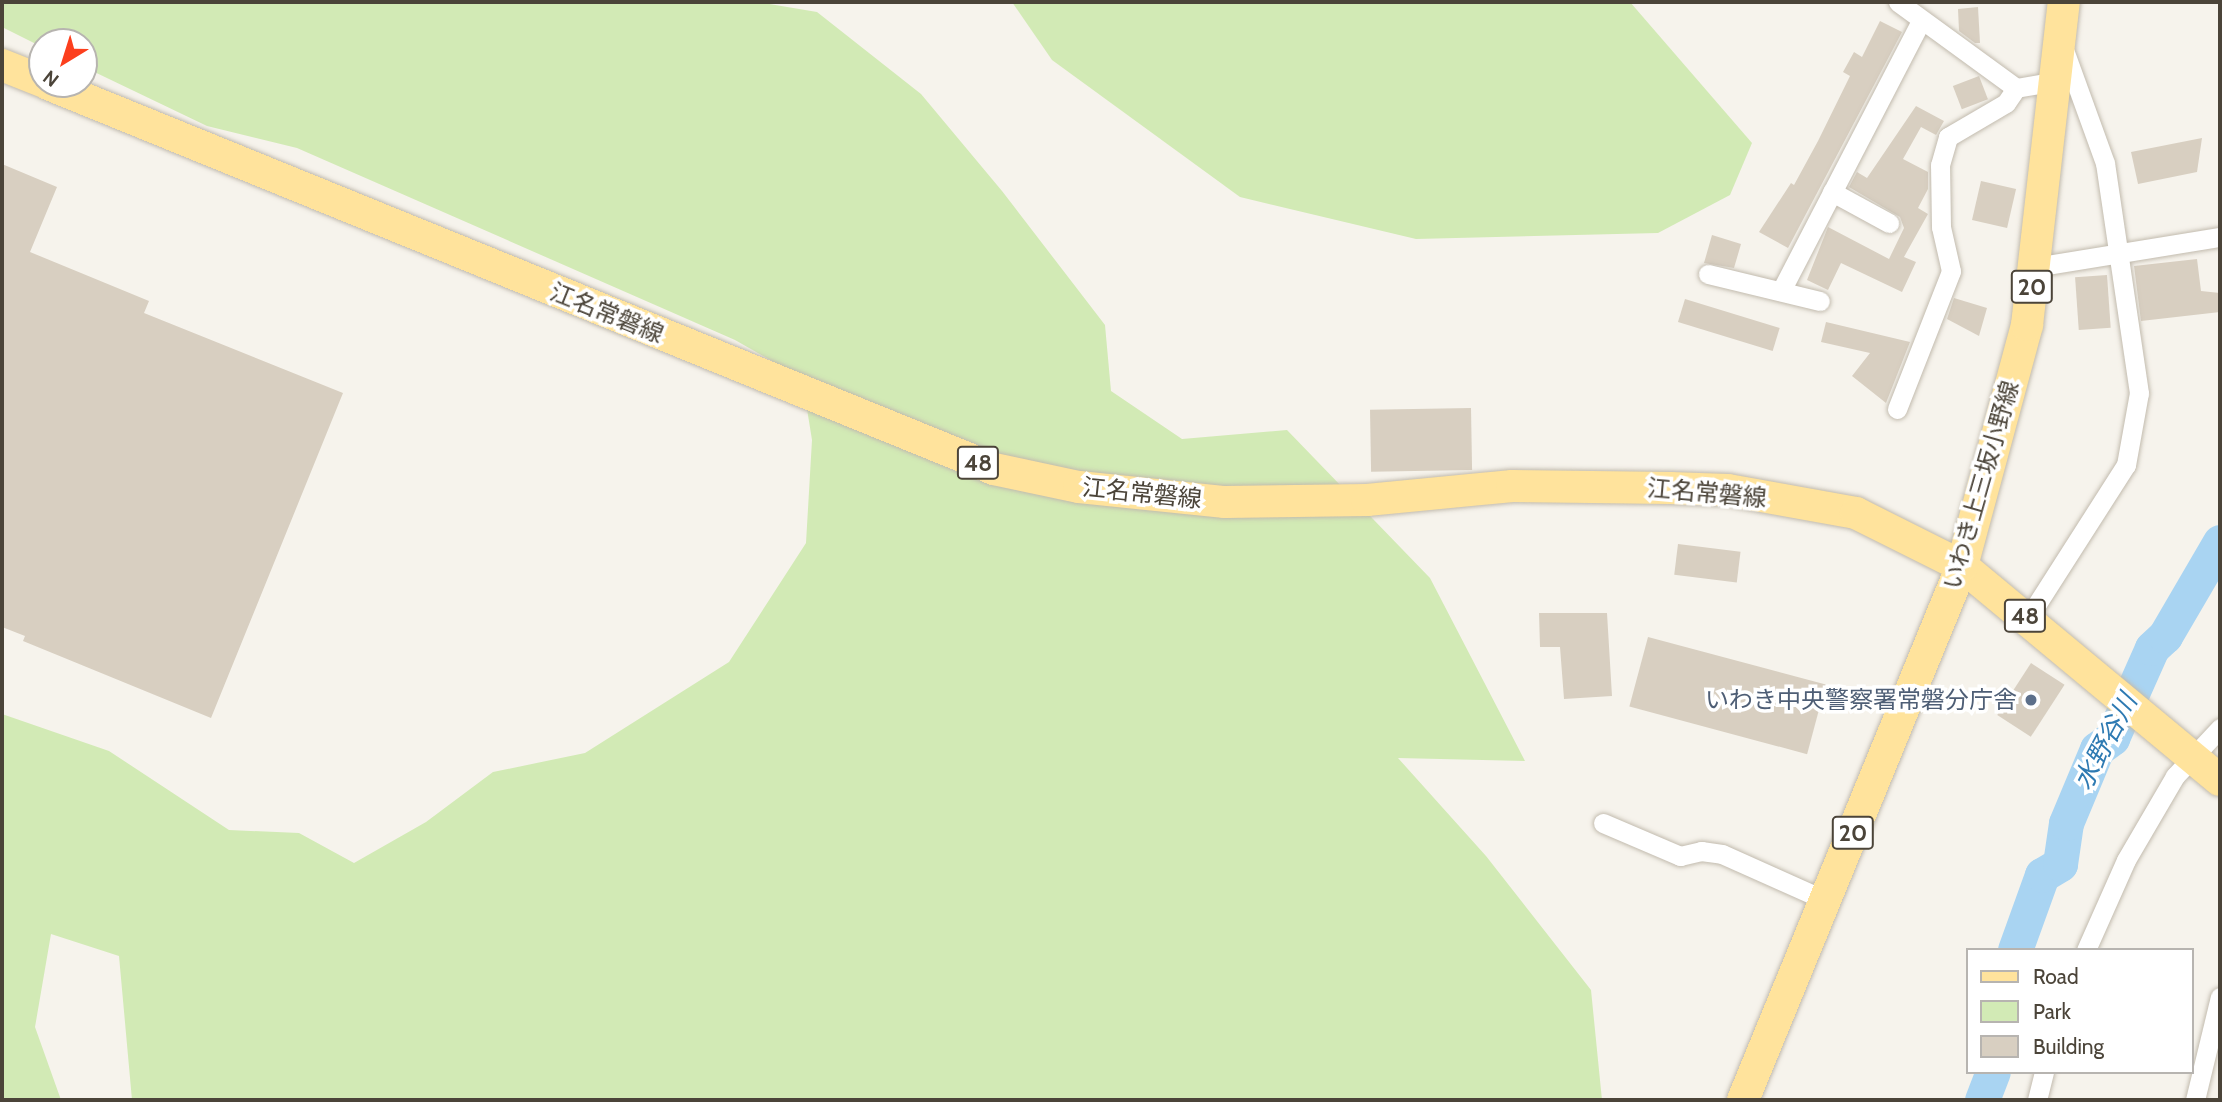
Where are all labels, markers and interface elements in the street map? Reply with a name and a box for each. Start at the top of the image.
north arrow [28,28,98,98]
text: N [39,65,63,92]
road number: 20 [2009,268,2055,306]
street label: 江名常磐線 [546,277,668,349]
street label: いわき上三坂小野線 [1937,377,2025,593]
road number: 48 [955,444,1001,482]
street label: 江名常磐線 [1081,472,1203,514]
street label: 江名常磐線 [1646,473,1768,513]
road number: 48 [2002,596,2048,636]
place label: いわき中央警察署常磐分庁舎 [1705,686,2017,714]
water label: 水野谷川 [2068,689,2144,795]
marker: いわき中央警察署常磐分庁舎 [2023,692,2039,708]
road number: 20 [1830,814,1876,852]
legend [1966,948,2194,1074]
text: Road [2033,964,2079,989]
text: Park [2033,999,2071,1024]
text: Building [2033,1034,2104,1059]

